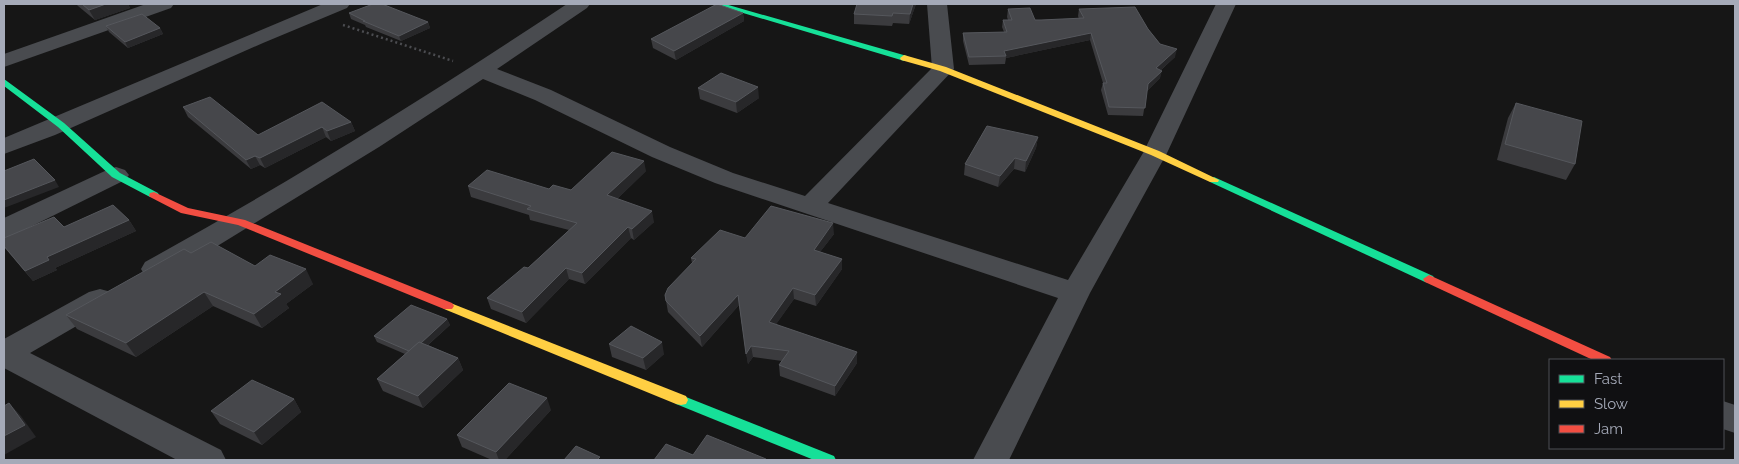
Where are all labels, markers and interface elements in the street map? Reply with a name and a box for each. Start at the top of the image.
legend [1549,359,1724,449]
text: Fast [1594,370,1622,388]
text: Slow [1594,395,1628,413]
text: Jam [1594,420,1623,438]

